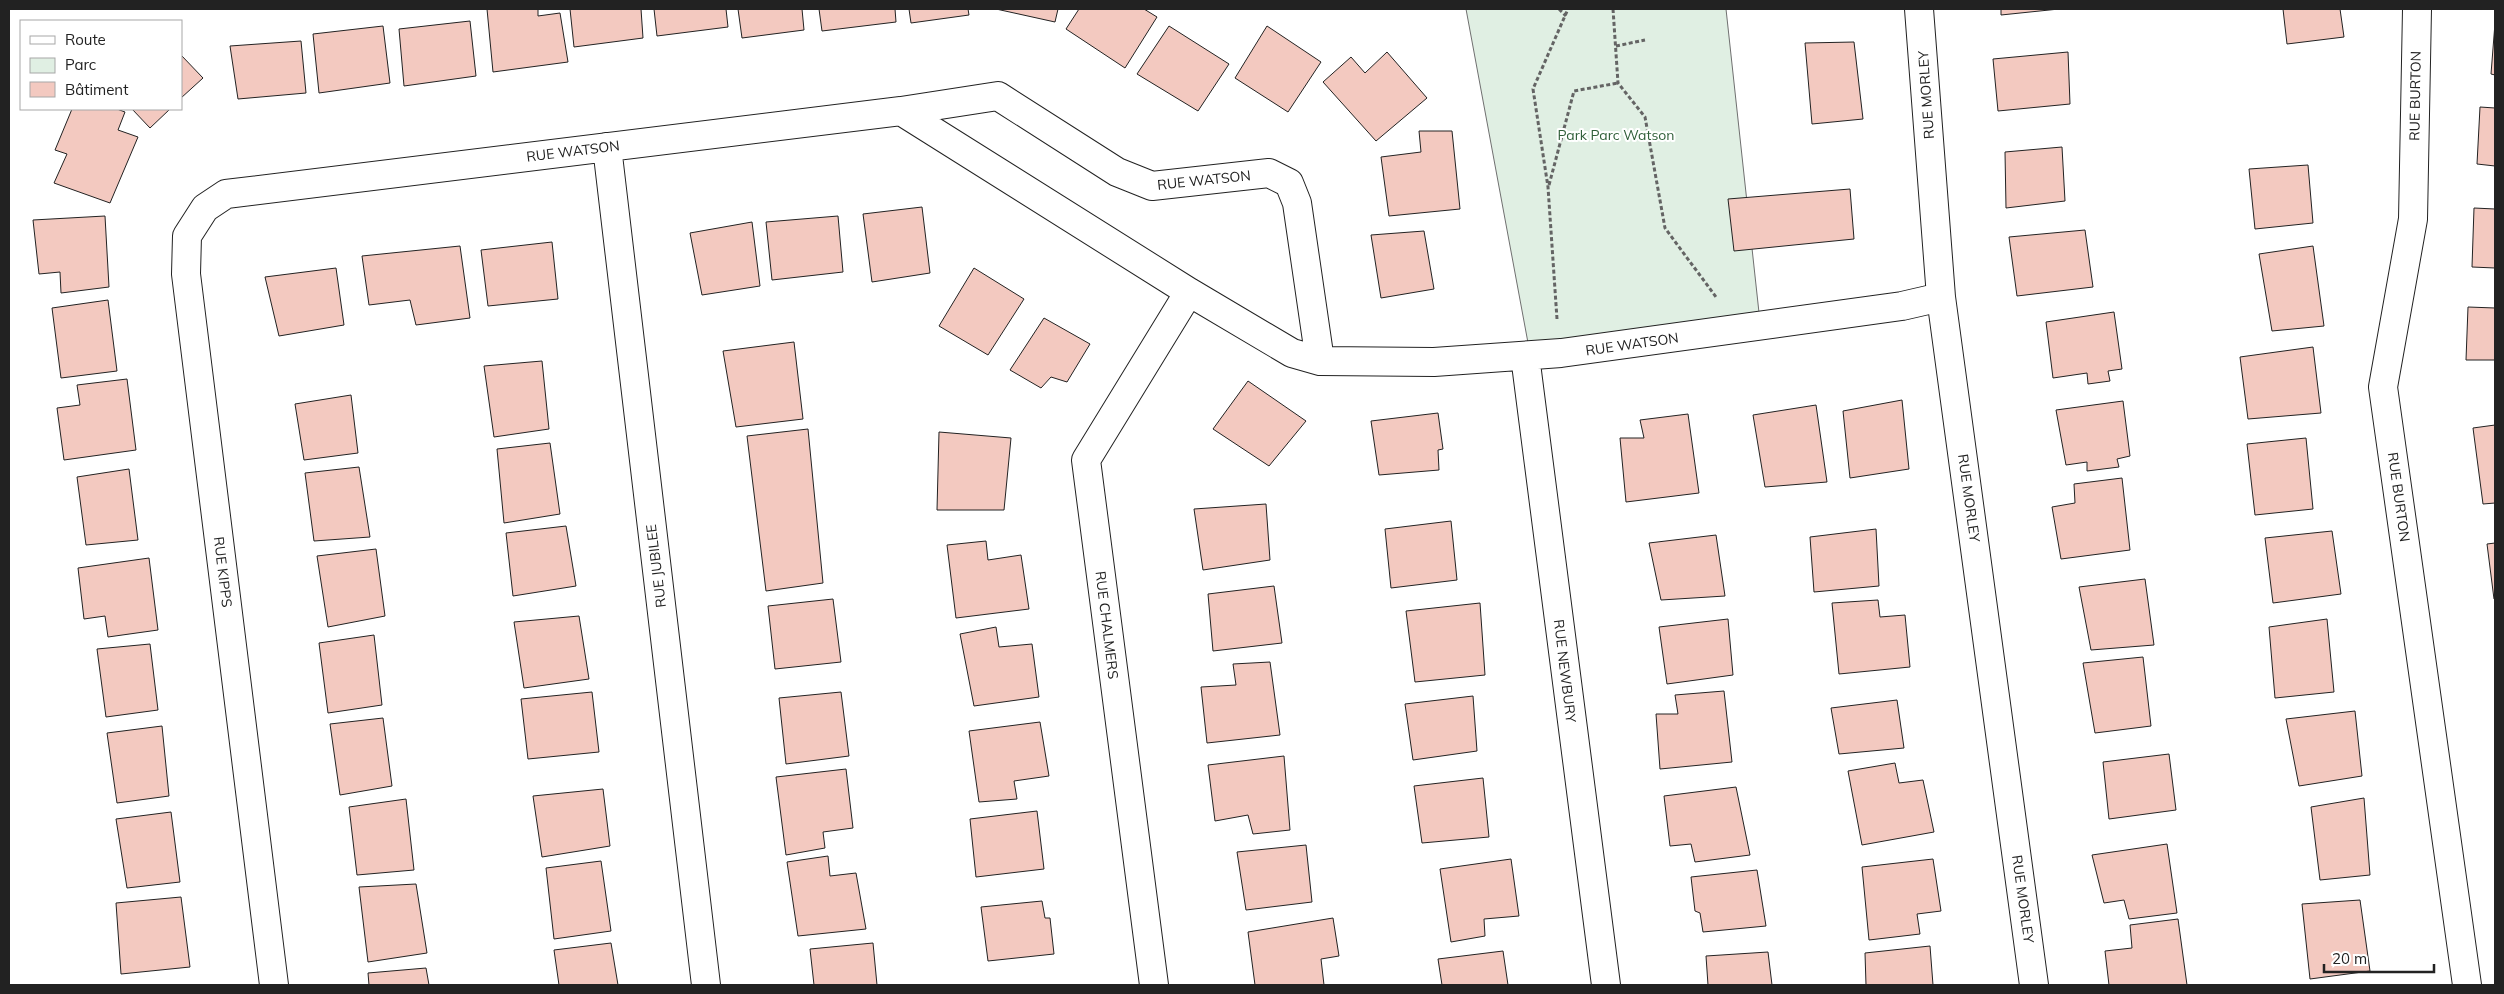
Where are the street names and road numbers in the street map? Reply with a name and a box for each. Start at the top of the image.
street label: RUE MORLEY [1914,50,1938,140]
street label: RUE BURTON [2405,51,2425,141]
street label: RUE WATSON [525,136,621,166]
street label: RUE WATSON [1156,166,1252,194]
street label: RUE WATSON [1584,329,1680,359]
street label: RUE BURTON [2384,451,2414,543]
street label: RUE MORLEY [1954,453,1984,544]
street label: RUE JUBILEE [642,523,670,609]
street label: RUE KIPPS [210,536,236,609]
street label: RUE CHALMERS [1091,570,1123,680]
street label: RUE NEWBURY [1550,618,1580,724]
street label: RUE MORLEY [2008,854,2038,945]

